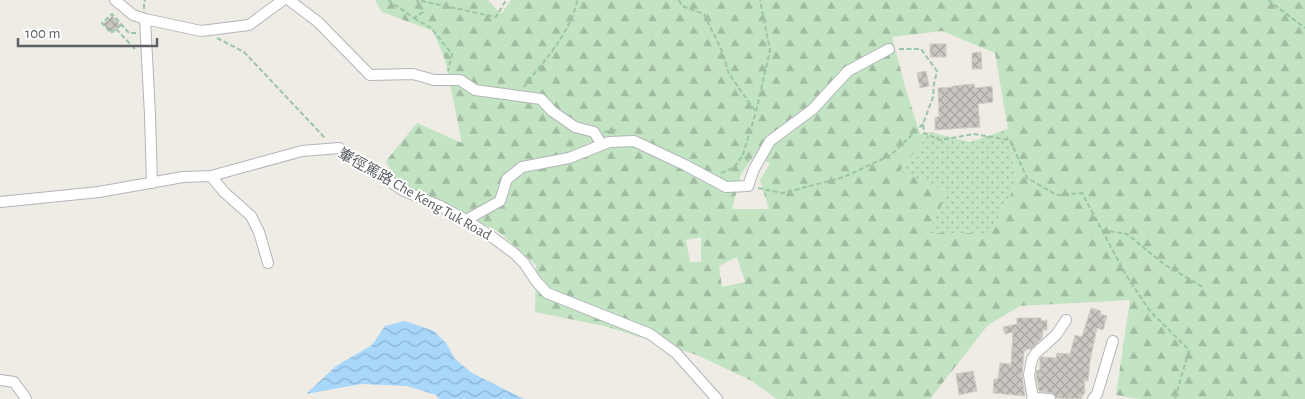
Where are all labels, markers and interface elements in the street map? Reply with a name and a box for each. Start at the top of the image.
scale bar [18,15,156,47]
text: 100 m [25,26,60,41]
street label: 輋徑篤路 Che Keng Tuk Road [336,144,495,243]

